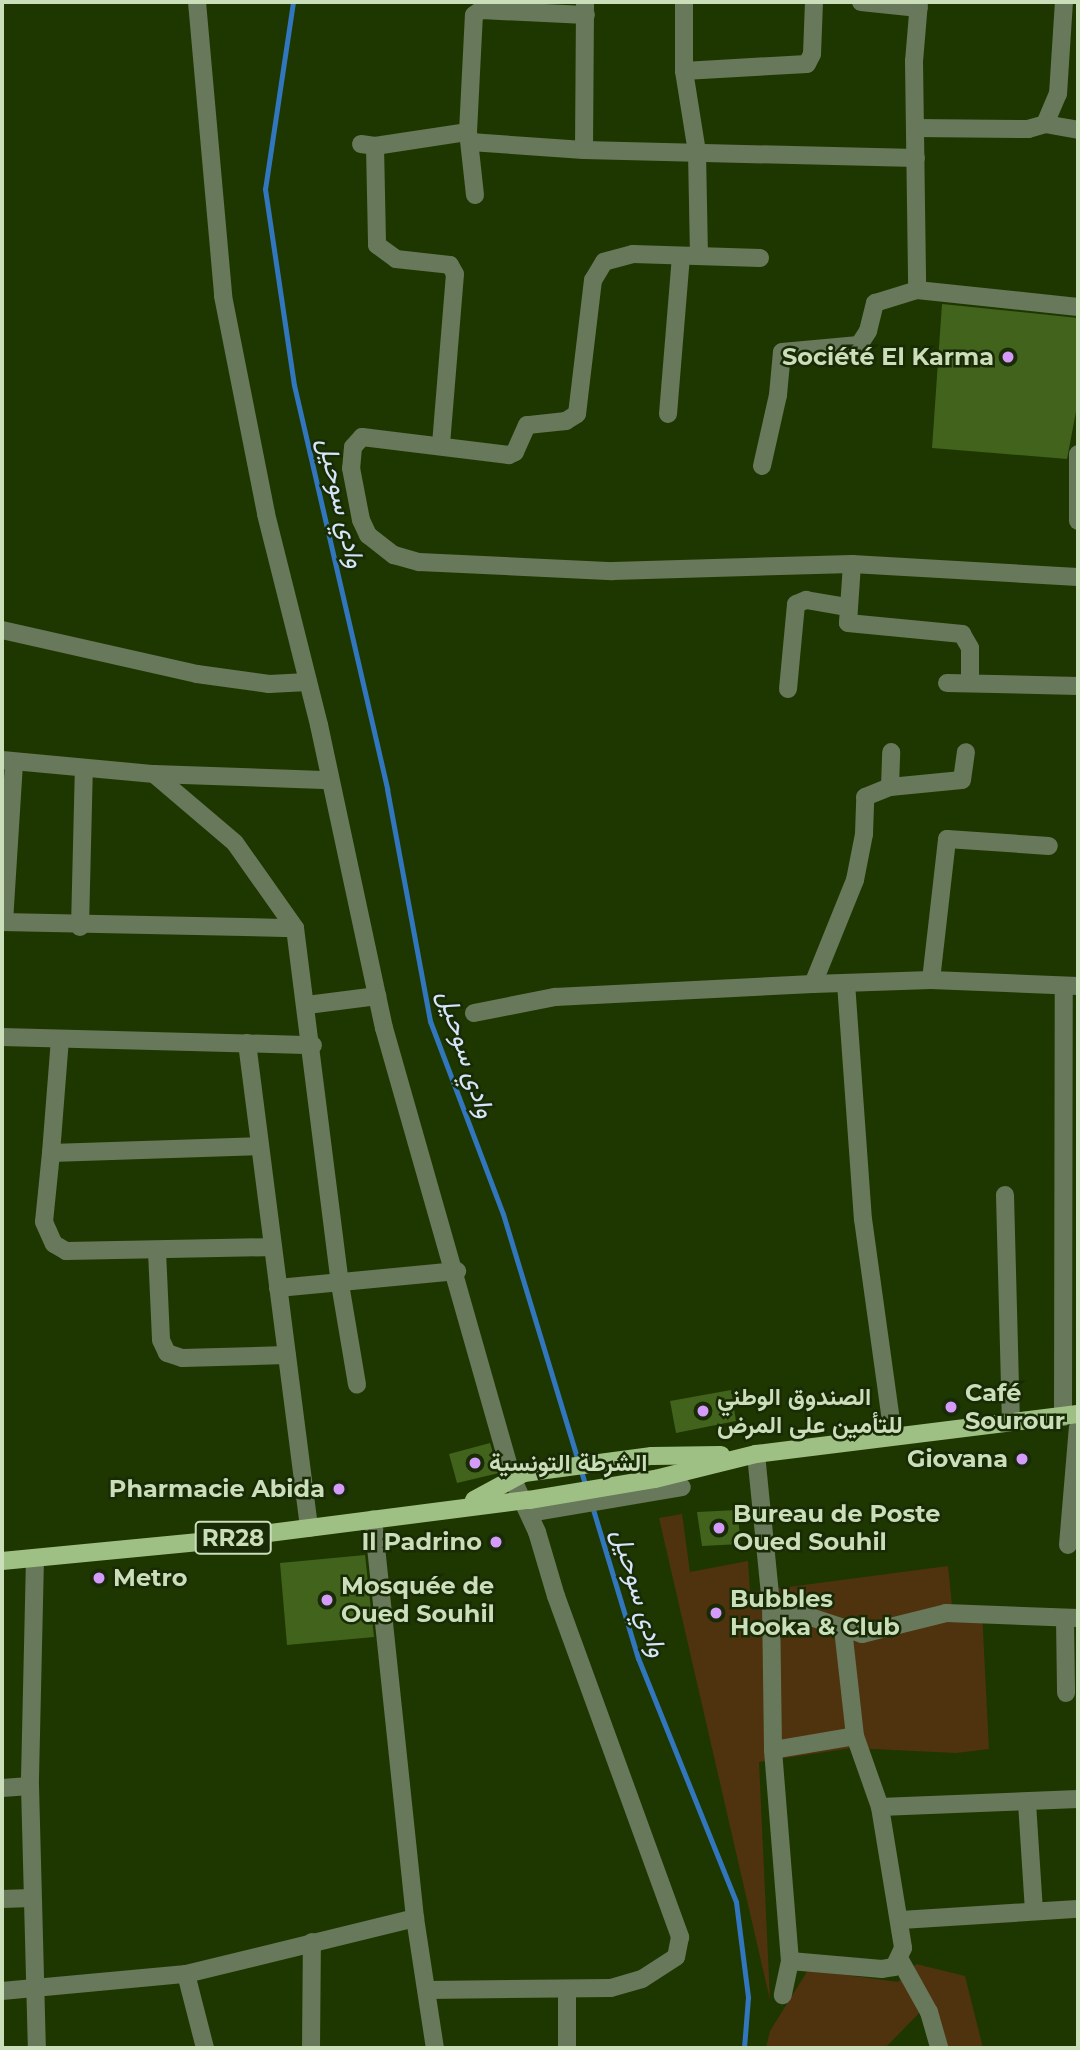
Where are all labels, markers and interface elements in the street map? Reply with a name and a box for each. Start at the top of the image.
place label: Société El Karma [782,343,994,371]
marker: Société El Karma [1000,349,1016,365]
water label: وادي سوحيل [311,435,371,571]
water label: وادي سوحيل [431,986,501,1122]
place label: Café Sourour [965,1379,1065,1435]
place label: الصندوق الوطني للتأمين على المرض [717,1383,903,1439]
marker: Café Sourour [943,1399,959,1415]
marker: الصندوق الوطني للتأمين على المرض [695,1403,711,1419]
place label: Giovana [907,1445,1008,1473]
place label: الشرطة التونسية [489,1449,647,1477]
marker: Giovana [1014,1451,1030,1467]
marker: الشرطة التونسية [467,1455,483,1471]
place label: Pharmacie Abida [109,1475,325,1503]
marker: Pharmacie Abida [331,1481,347,1497]
place label: Bureau de Poste Oued Souhil [733,1500,940,1556]
road number: RR28 [194,1518,272,1558]
marker: Bureau de Poste Oued Souhil [711,1520,727,1536]
water label: وادي سوحيل [605,1525,673,1661]
place label: Il Padrino [362,1528,482,1556]
marker: Il Padrino [488,1534,504,1550]
place label: Metro [113,1564,187,1592]
marker: Metro [91,1570,107,1586]
place label: Mosquée de Oued Souhil [341,1572,495,1628]
place label: Bubbles Hooka & Club [730,1585,900,1641]
marker: Mosquée de Oued Souhil [319,1592,335,1608]
marker: Bubbles Hooka & Club [708,1605,724,1621]

